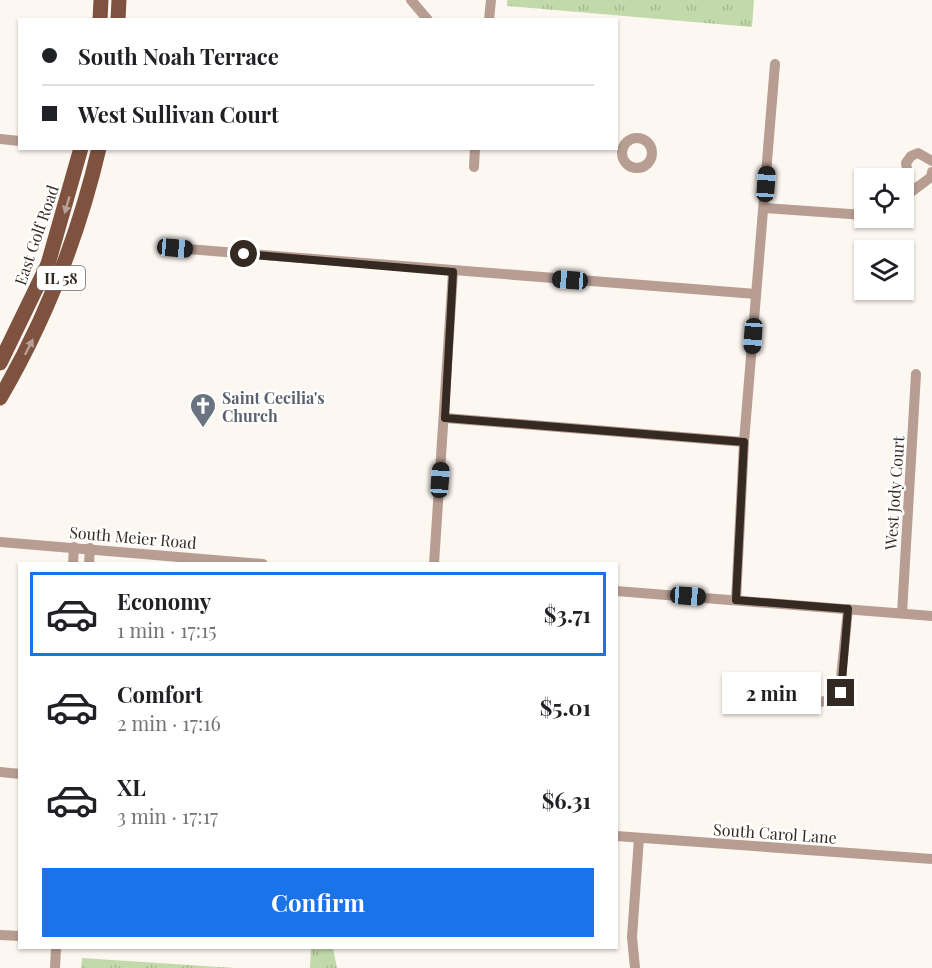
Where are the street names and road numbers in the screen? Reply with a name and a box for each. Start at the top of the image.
street label: East Golf Road [9,182,63,288]
road number: IL 58 [37,266,85,290]
street label: West Jody Court [879,435,908,552]
street label: South Meier Road [69,521,197,553]
street label: South Carol Lane [713,818,837,848]

